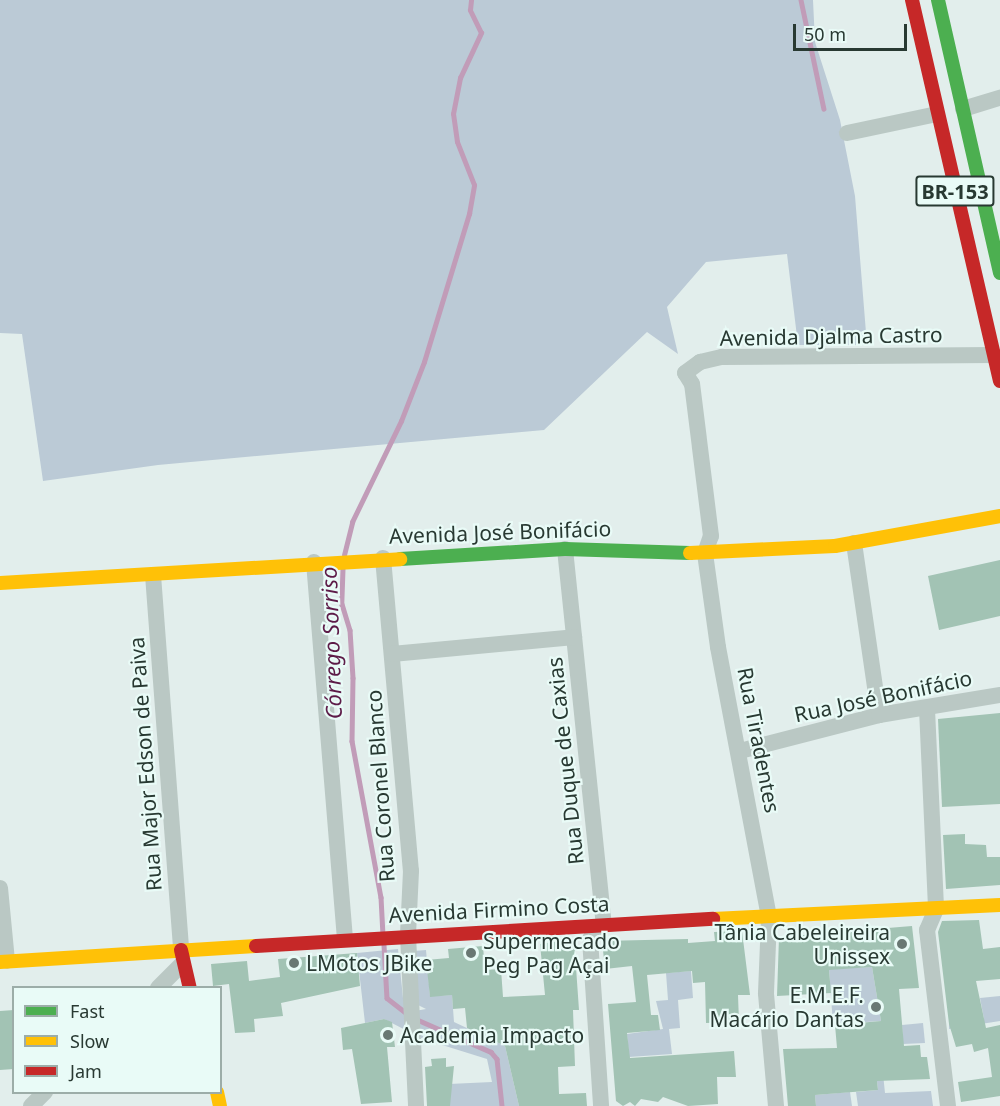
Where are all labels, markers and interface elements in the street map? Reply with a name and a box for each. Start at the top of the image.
scale bar [796,12,910,50]
text: 50 m [804,22,846,46]
road number: BR-153 [914,174,996,208]
street label: Avenida Djalma Castro [719,321,943,351]
street label: Avenida José Bonifácio [389,516,611,548]
water label: Córrego Sorriso [315,566,347,720]
street label: Rua Major Edson de Paiva [124,636,166,892]
street label: Rua Duque de Caxias [542,656,588,866]
street label: Rua Tiradentes [733,665,785,815]
street label: Rua José Bonifácio [792,665,974,727]
street label: Rua Coronel Blanco [361,689,399,883]
street label: Avenida Firmino Costa [388,891,610,927]
place label: Tânia Cabeleireira Unissex [715,919,890,969]
place label: Supermecado Peg Pag Açai [483,928,620,978]
marker: Tânia Cabeleireira Unissex [895,937,909,951]
marker: Supermecado Peg Pag Açai [464,946,478,960]
place label: LMotos JBike [306,950,432,976]
marker: LMotos JBike [287,956,301,970]
place label: E.M.E.F. Macário Dantas [710,982,864,1032]
legend [12,986,222,1094]
text: Fast [70,999,105,1023]
marker: E.M.E.F. Macário Dantas [869,1000,883,1014]
place label: Academia Impacto [400,1022,584,1048]
marker: Academia Impacto [381,1028,395,1042]
text: Slow [70,1029,109,1053]
text: Jam [70,1059,102,1083]

